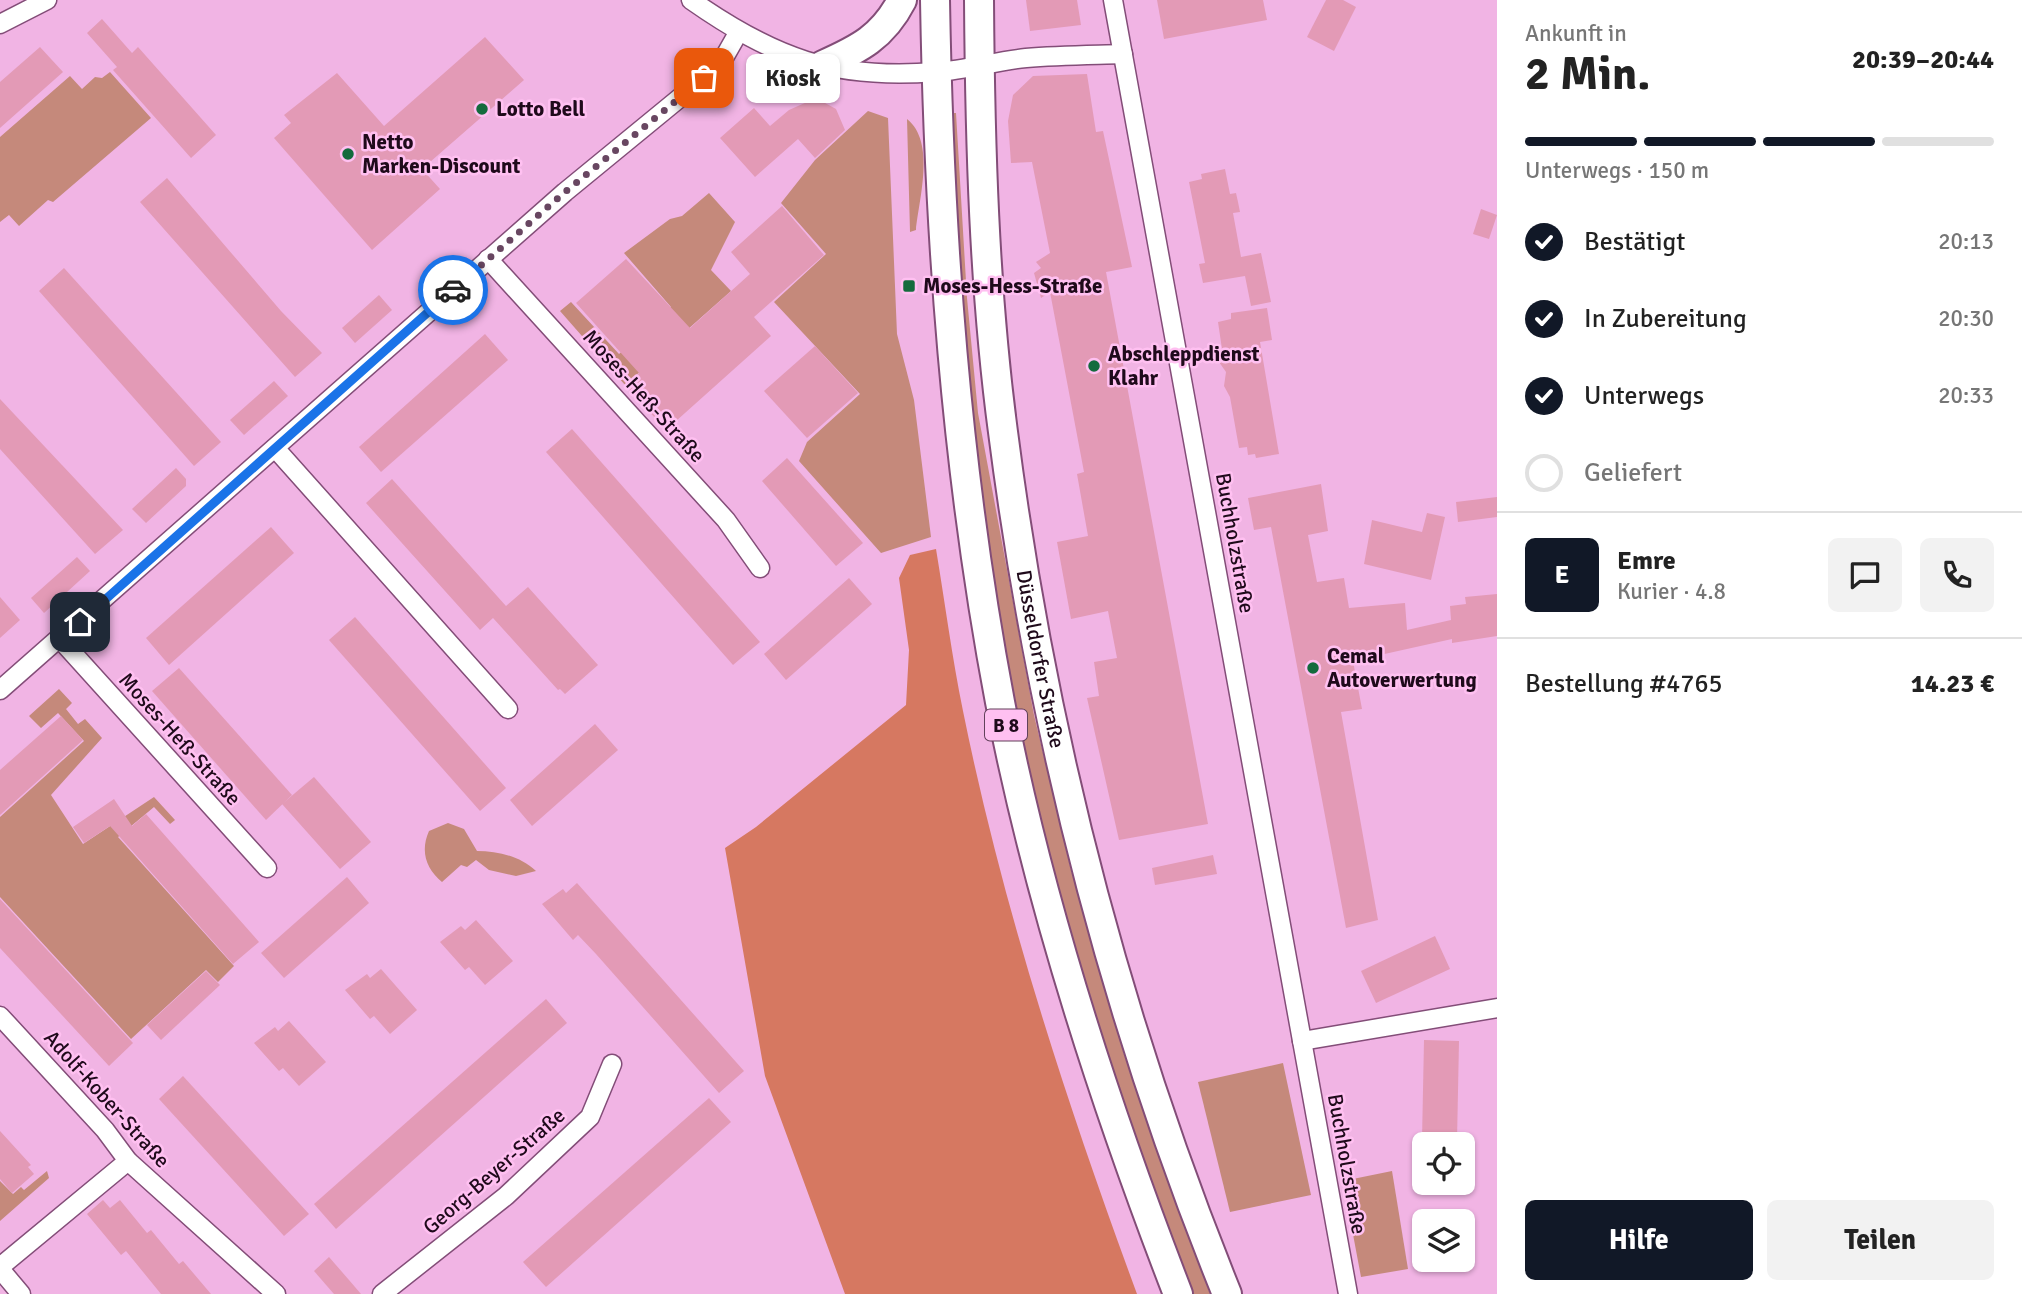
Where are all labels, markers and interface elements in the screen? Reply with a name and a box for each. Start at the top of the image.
text: Ankunft in [1525,19,1627,48]
text: 20:39–20:44 [1852,44,1994,76]
text: 2 Min. [1525,46,1650,102]
pin [674,48,734,108]
callout: Kiosk [746,54,840,102]
icon: bag [685,59,723,97]
text: Kiosk [765,64,821,93]
place label: Lotto Bell [496,96,586,122]
marker: Lotto Bell [474,101,490,117]
place label: Netto Marken-Discount [362,129,520,179]
marker: Netto Marken-Discount [340,146,356,162]
text: Unterwegs · 150 m [1525,156,1709,185]
icon: check [1525,223,1563,261]
text: Bestätigt [1584,226,1685,258]
text: 20:13 [1938,227,1994,256]
courier [418,255,488,325]
icon: car [434,271,472,309]
place label: Moses-Hess-Straße [923,273,1102,299]
marker: Moses-Hess-Straße [901,278,917,294]
icon: check [1525,300,1563,338]
text: In Zubereitung [1584,303,1747,335]
text: 20:30 [1938,304,1994,333]
street label: Moses-Heß-Straße [577,324,711,468]
place label: Abschleppdienst Klahr [1108,341,1259,391]
marker: Abschleppdienst Klahr [1086,358,1102,374]
icon: check [1525,377,1563,415]
text: Unterwegs [1584,380,1704,412]
text: 20:33 [1938,381,1994,410]
text: Geliefert [1584,457,1682,489]
street label: Buchholzstraße [1210,471,1260,615]
button: chat [1828,538,1902,612]
button: phone [1920,538,1994,612]
text: Emre [1617,545,1676,577]
text: E [1555,559,1569,591]
street label: Düsseldorfer Straße [1011,568,1071,751]
text: Kurier · 4.8 [1617,577,1726,606]
pin [50,592,110,652]
icon: home [61,603,99,641]
place label: Cemal Autoverwertung [1327,643,1477,693]
marker: Cemal Autoverwertung [1305,660,1321,676]
street label: Moses-Heß-Straße [113,667,247,811]
text: Bestellung #4765 [1525,668,1722,700]
text: 14.23 € [1911,668,1994,700]
road number: B 8 [985,710,1027,740]
street label: Adolf-Kober-Straße [39,1025,175,1173]
street label: Buchholzstraße [1322,1092,1372,1236]
street label: Georg-Beyer-Straße [418,1102,570,1240]
map controls [1412,1132,1475,1272]
button: locate [1412,1132,1475,1195]
button: Hilfe [1525,1200,1753,1280]
button: Teilen [1767,1200,1994,1280]
button: layers [1412,1209,1475,1272]

